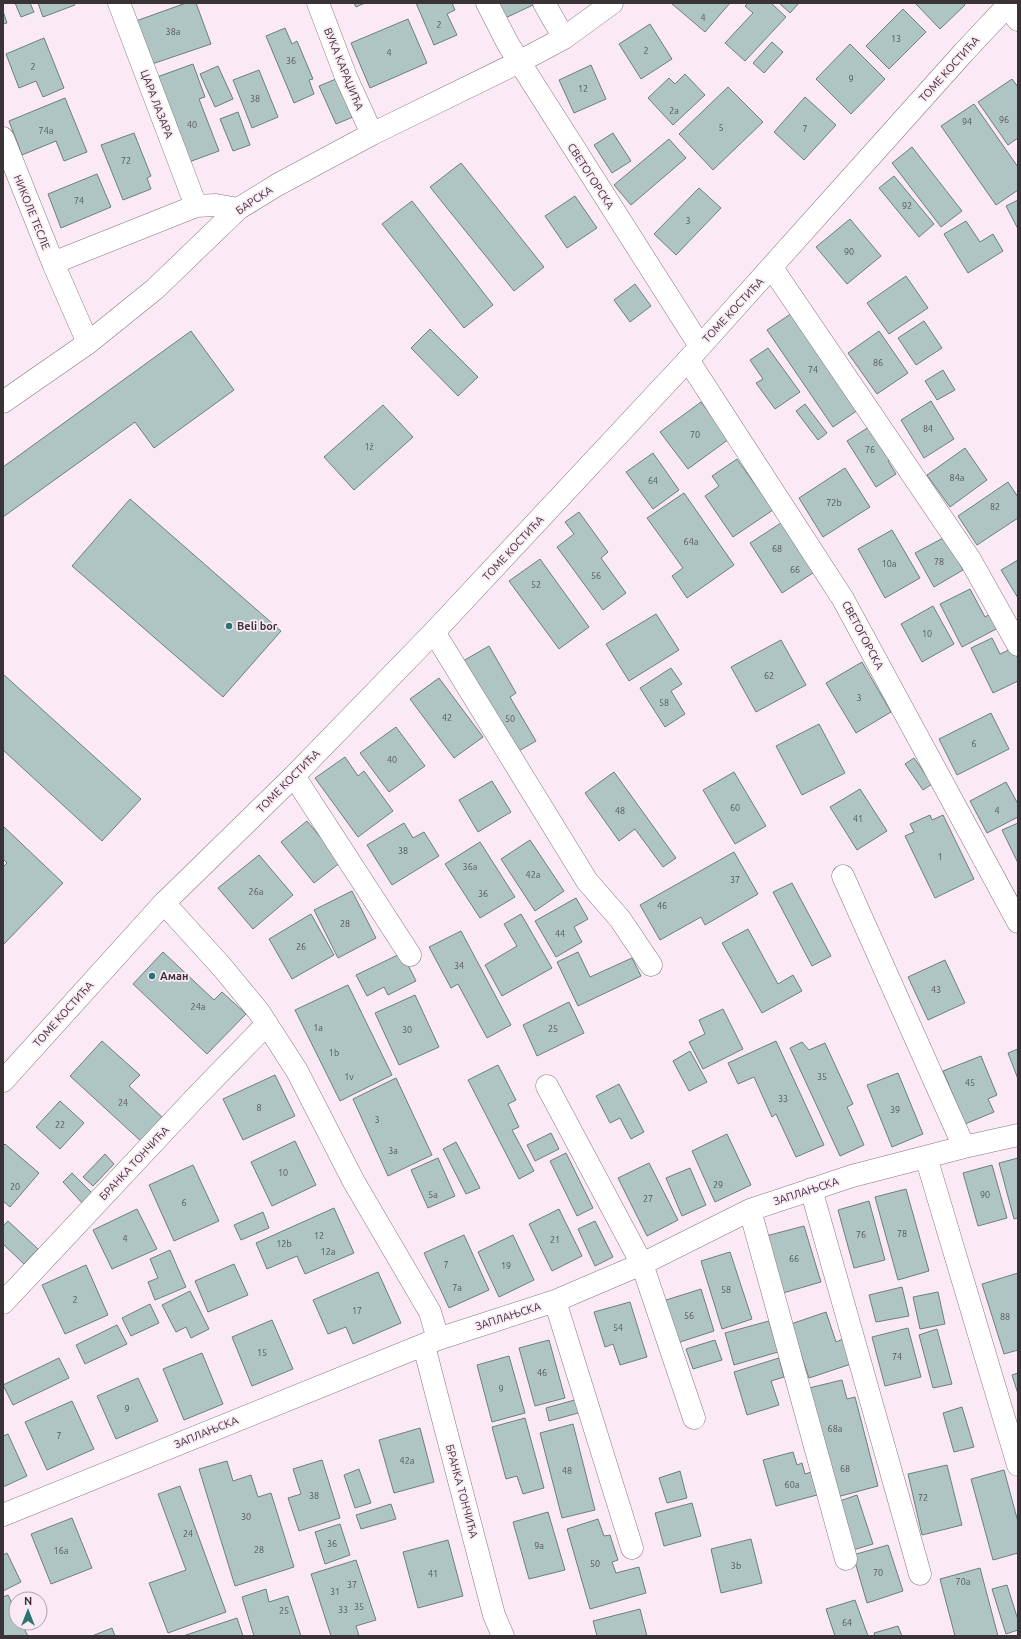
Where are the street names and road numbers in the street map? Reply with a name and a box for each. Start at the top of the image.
street label: ВУКА КАРАЏИЋА [322,26,366,113]
street label: ТОМЕ КОСТИЋА [917,33,982,104]
street label: ЦАРА ЛАЗАРА [138,68,176,141]
street label: СВЕТОГОРСКА [565,141,617,212]
street label: НИКОЛЕ ТЕСЛЕ [12,173,52,251]
street label: БАРСКА [233,183,275,217]
street label: ТОМЕ КОСТИЋА [700,275,767,345]
street label: ТОМЕ КОСТИЋА [480,513,547,583]
street label: СВЕТОГОРСКА [840,599,886,672]
street label: ТОМЕ КОСТИЋА [254,747,322,815]
street label: ТОМЕ КОСТИЋА [31,978,96,1049]
street label: БРАНКА ТОНЧИЋА [97,1123,172,1202]
street label: ЗАПЛАЊСКА [772,1175,841,1207]
street label: ЗАПЛАЊСКА [474,1300,543,1332]
street label: ЗАПЛАЊСКА [172,1413,241,1450]
street label: БРАНКА ТОНЧИЋА [444,1443,480,1540]

